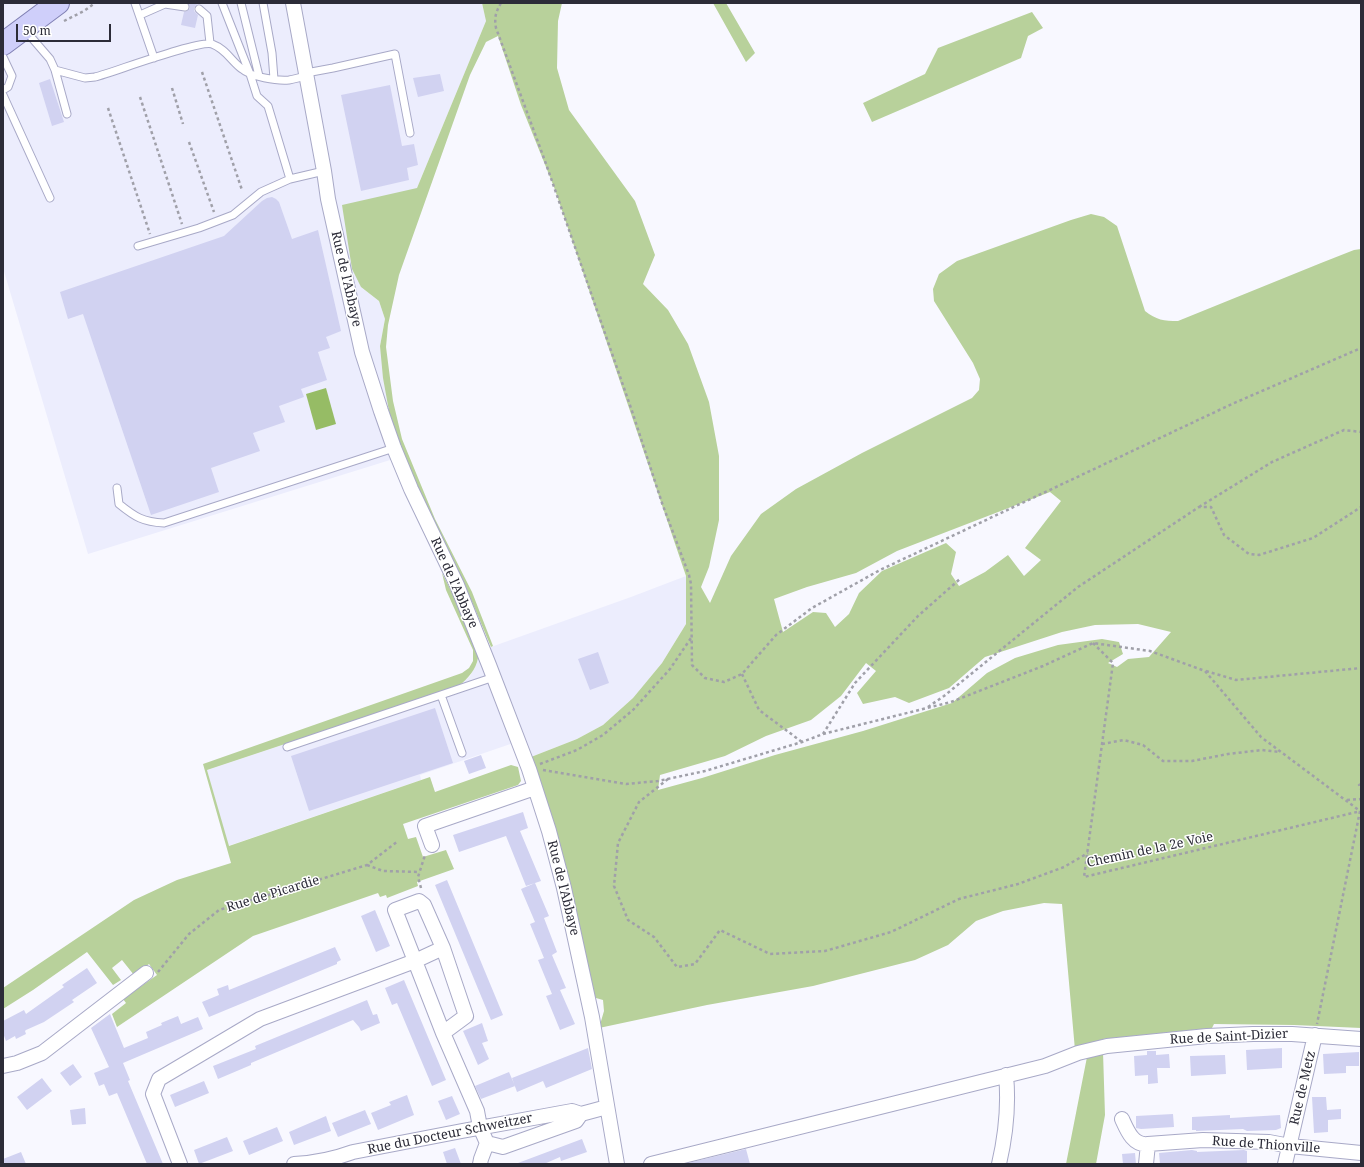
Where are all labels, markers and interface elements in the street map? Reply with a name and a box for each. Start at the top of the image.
scale bar [18,16,113,42]
text: 50 m [23,22,51,39]
street label: Rue de l'Abbaye [327,230,365,328]
street label: Rue de l'Abbaye [427,535,481,631]
street label: Chemin de la 2e Voie [1085,829,1215,871]
street label: Rue de l'Abbaye [544,839,582,937]
street label: Rue de Picardie [225,872,321,916]
street label: Rue de Saint-Dizier [1169,1026,1289,1048]
street label: Rue de Metz [1287,1049,1319,1127]
street label: Rue du Docteur Schweitzer [366,1110,534,1158]
street label: Rue de Thionville [1211,1133,1321,1157]

